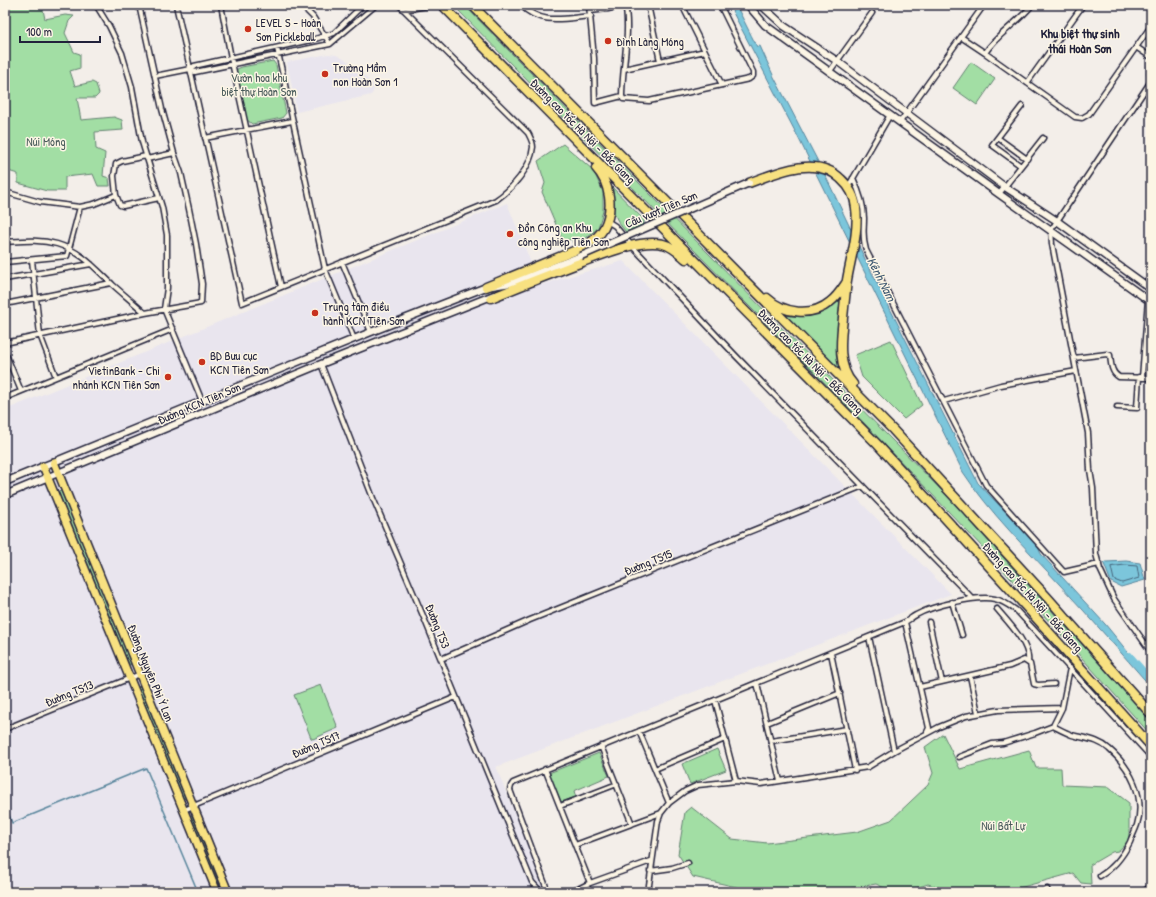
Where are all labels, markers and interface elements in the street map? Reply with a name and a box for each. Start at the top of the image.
place label: LEVEL S - Hoàn Sơn Pickleball [256,14,322,45]
scale bar [20,18,100,44]
text: 100 m [26,23,52,40]
marker: LEVEL S - Hoàn Sơn Pickleball [243,24,253,34]
district label: Khu biệt thự sinh thái Hoàn Sơn [1041,24,1120,57]
place label: Đình Làng Móng [616,33,684,50]
marker: Đình Làng Móng [603,36,613,46]
place label: Trường Mầm non Hoàn Sơn 1 [333,59,398,90]
park label: Vườn hoa khu biệt thự Hoàn Sơn [221,69,297,100]
marker: Trường Mầm non Hoàn Sơn 1 [320,69,330,79]
street label: Đường cao tốc Hà Nội - Bắc Giang [527,75,639,187]
park label: Núi Móng [26,133,66,150]
street label: Cầu vượt Tiên Sơn [622,186,700,232]
place label: Đồn Công an Khu công nghiệp Tiên Sơn [518,219,609,250]
marker: Đồn Công an Khu công nghiệp Tiên Sơn [505,229,515,239]
water label: Kênh Nam [863,254,901,305]
place label: Trung tâm điều hành KCN Tiên Sơn [323,298,405,329]
street label: Đường cao tốc Hà Nội - Bắc Giang [755,305,867,417]
marker: Trung tâm điều hành KCN Tiên Sơn [310,308,320,318]
place label: BD Bưu cục KCN Tiên Sơn [210,347,269,378]
marker: BD Bưu cục KCN Tiên Sơn [197,357,207,367]
place label: VietinBank - Chi nhánh KCN Tiên Sơn [73,362,160,393]
marker: VietinBank - Chi nhánh KCN Tiên Sơn [163,372,173,382]
street label: Đường KCN Tiên Sơn [155,378,243,428]
street label: Đường cao tốc Hà Nội - Bắc Giang [979,538,1087,656]
street label: Đường TS15 [621,545,675,579]
street label: Đường TS3 [421,601,455,651]
street label: Đường Nguyên Phi Ỷ Lan [124,622,178,724]
street label: Đường TS13 [42,676,96,710]
street label: Đường TS17 [289,726,343,762]
park label: Núi Bất Lự [981,817,1026,834]

